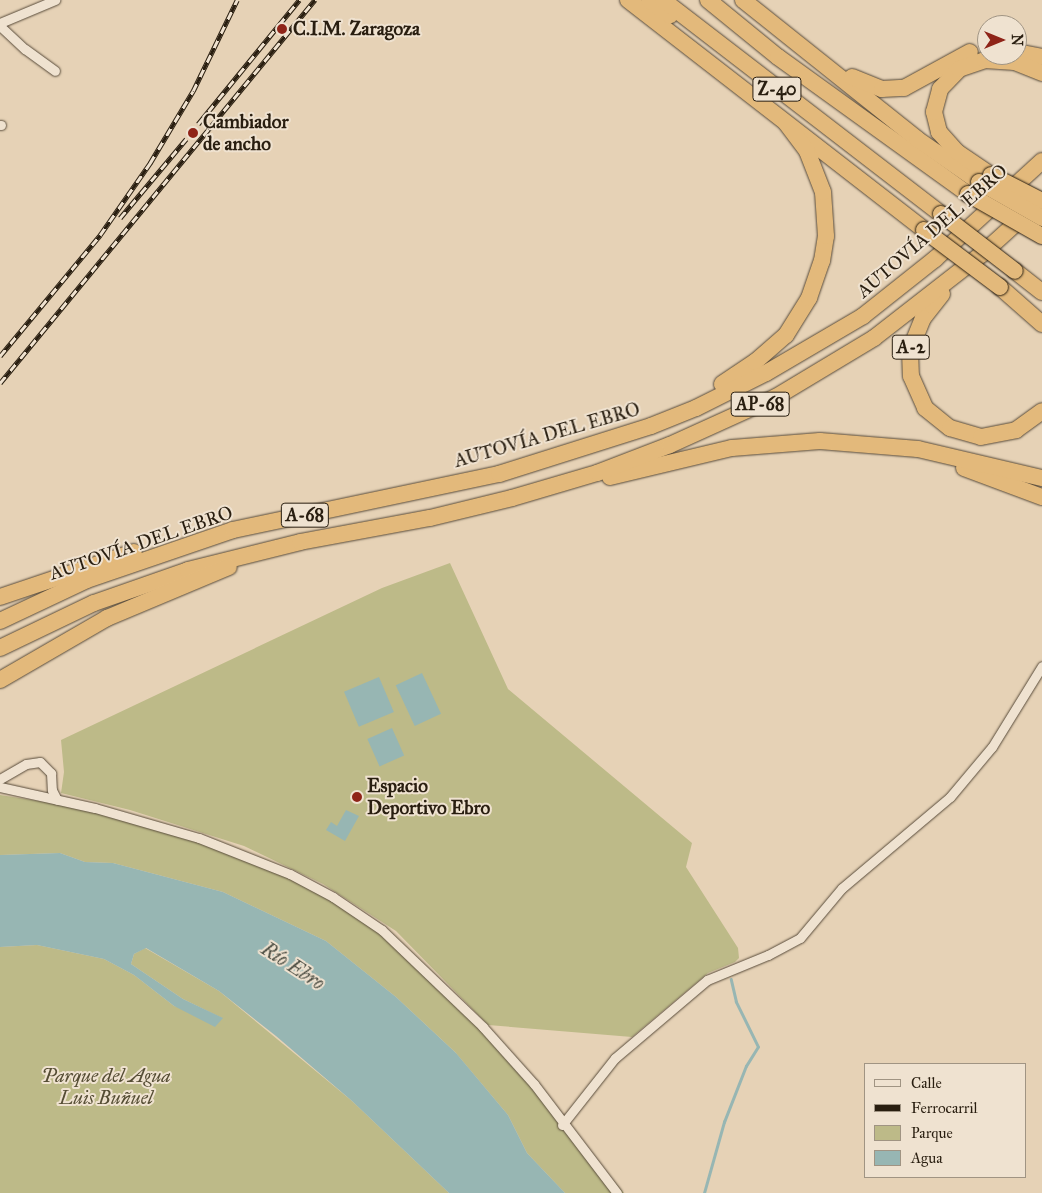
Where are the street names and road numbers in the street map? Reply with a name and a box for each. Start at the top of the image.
road number: Z-40 [752,74,802,105]
street label: AUTOVÍA DEL EBRO [852,159,1012,303]
road number: A-2 [891,332,931,362]
road number: AP-68 [730,388,790,419]
street label: AUTOVÍA DEL EBRO [451,398,643,472]
road number: A-68 [280,500,330,530]
street label: AUTOVÍA DEL EBRO [46,501,236,585]

